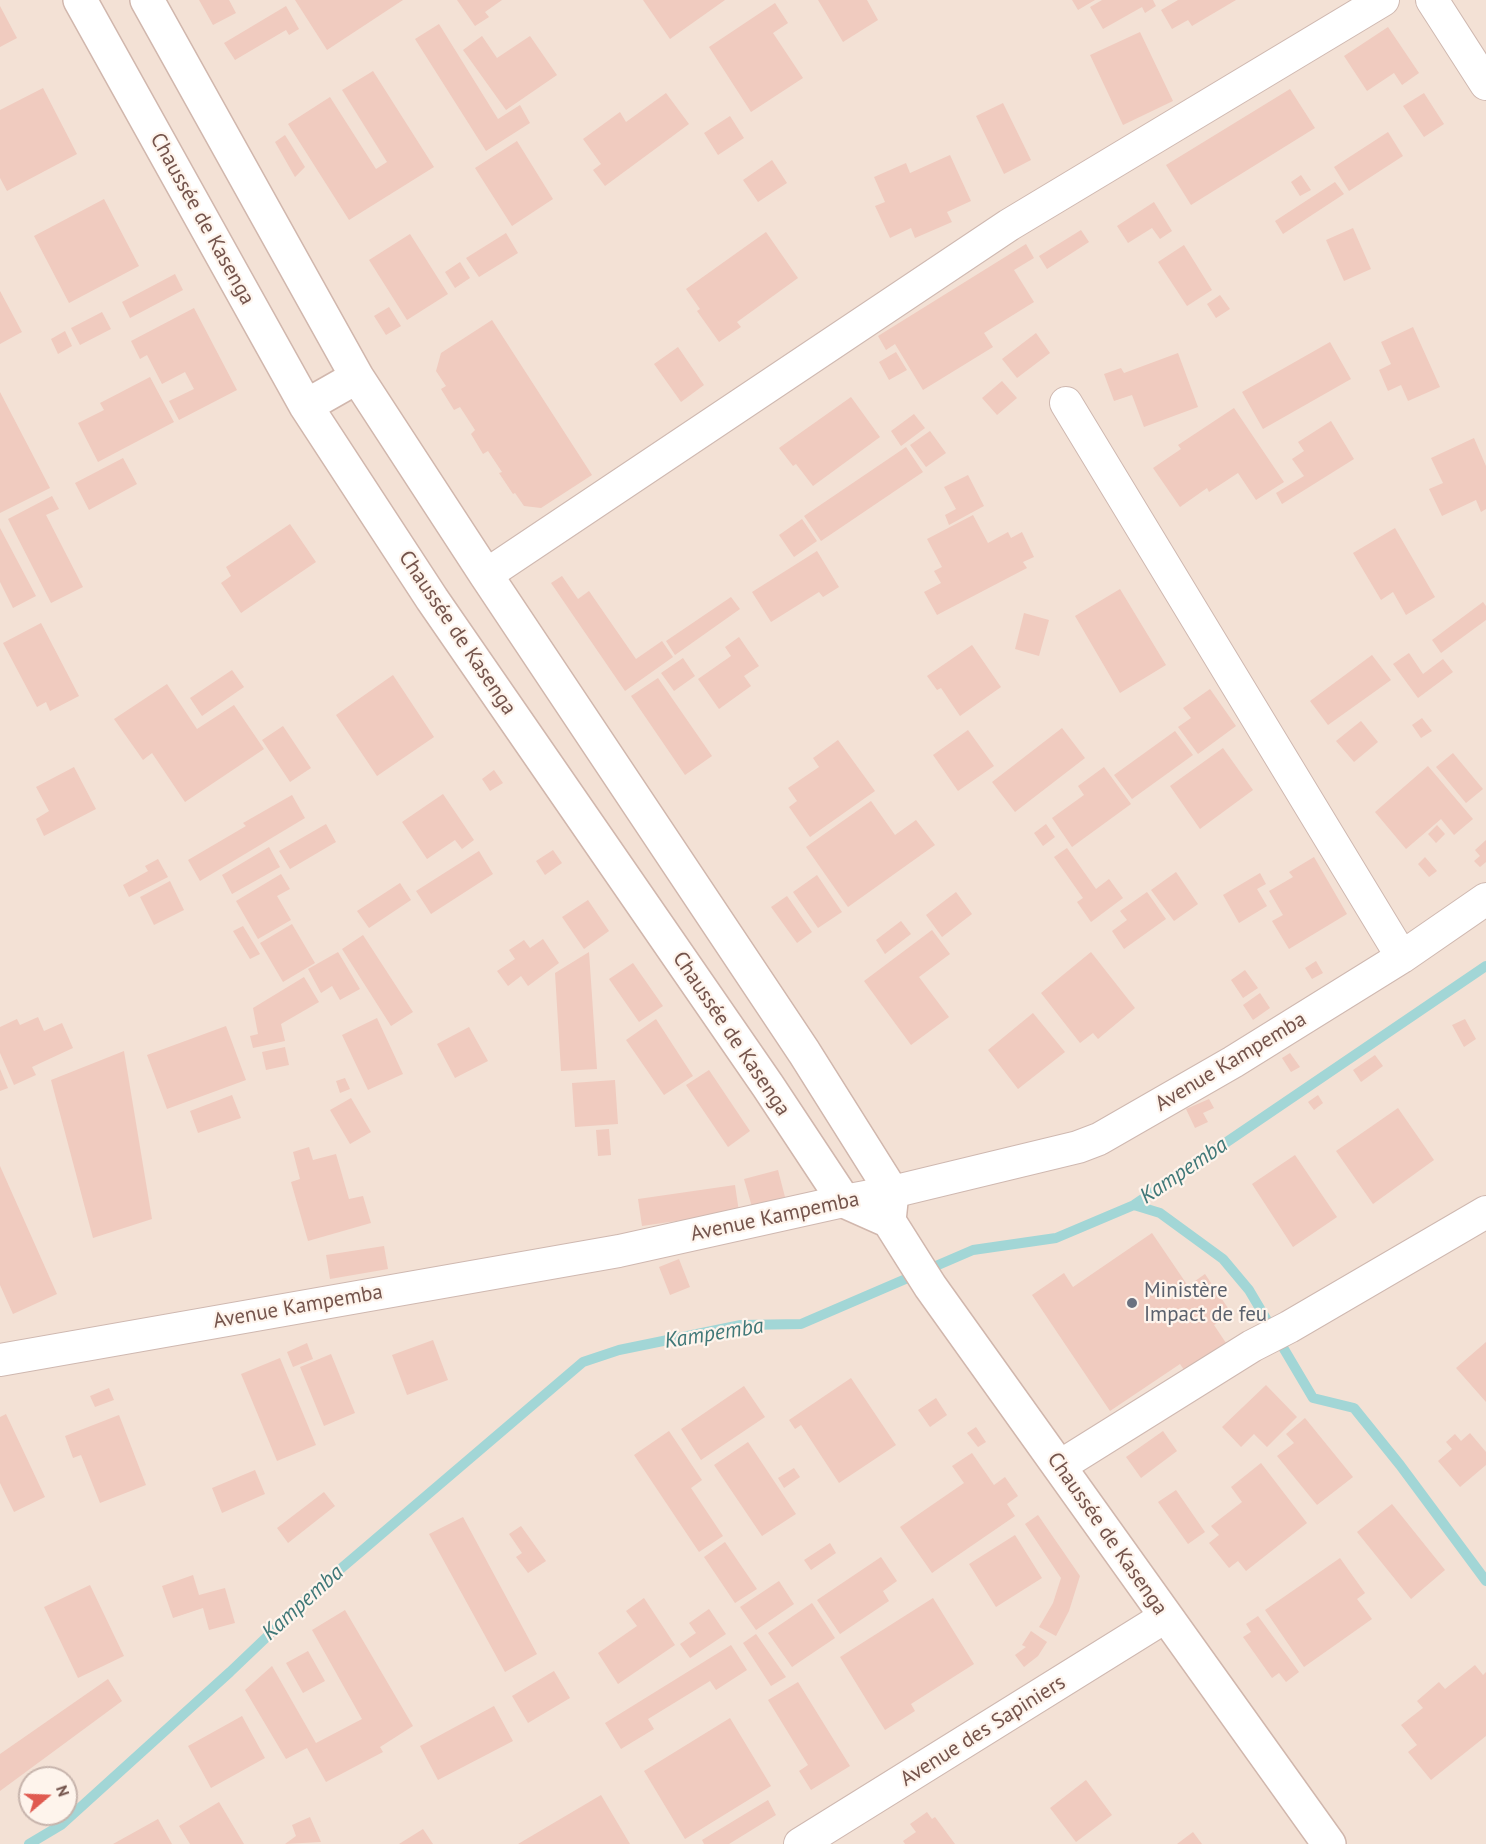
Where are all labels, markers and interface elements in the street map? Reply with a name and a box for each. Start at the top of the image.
street label: Chaussée de Kasenga [144,129,260,309]
street label: Chaussée de Kasenga [393,546,521,720]
street label: Chaussée de Kasenga [667,947,795,1121]
street label: Avenue Kampemba [1151,1007,1311,1117]
water label: Kampemba [1135,1132,1233,1210]
street label: Avenue Kampemba [688,1187,862,1247]
place label: Ministère Impact de feu [1144,1278,1267,1328]
street label: Avenue Kampemba [211,1280,385,1334]
marker: Ministère Impact de feu [1125,1296,1139,1310]
water label: Kampemba [663,1313,765,1355]
street label: Chaussée de Kasenga [1041,1448,1173,1620]
water label: Kampemba [257,1560,349,1646]
street label: Avenue des Sapiniers [896,1670,1070,1792]
north arrow [18,1766,78,1826]
text: N [52,1783,74,1799]

